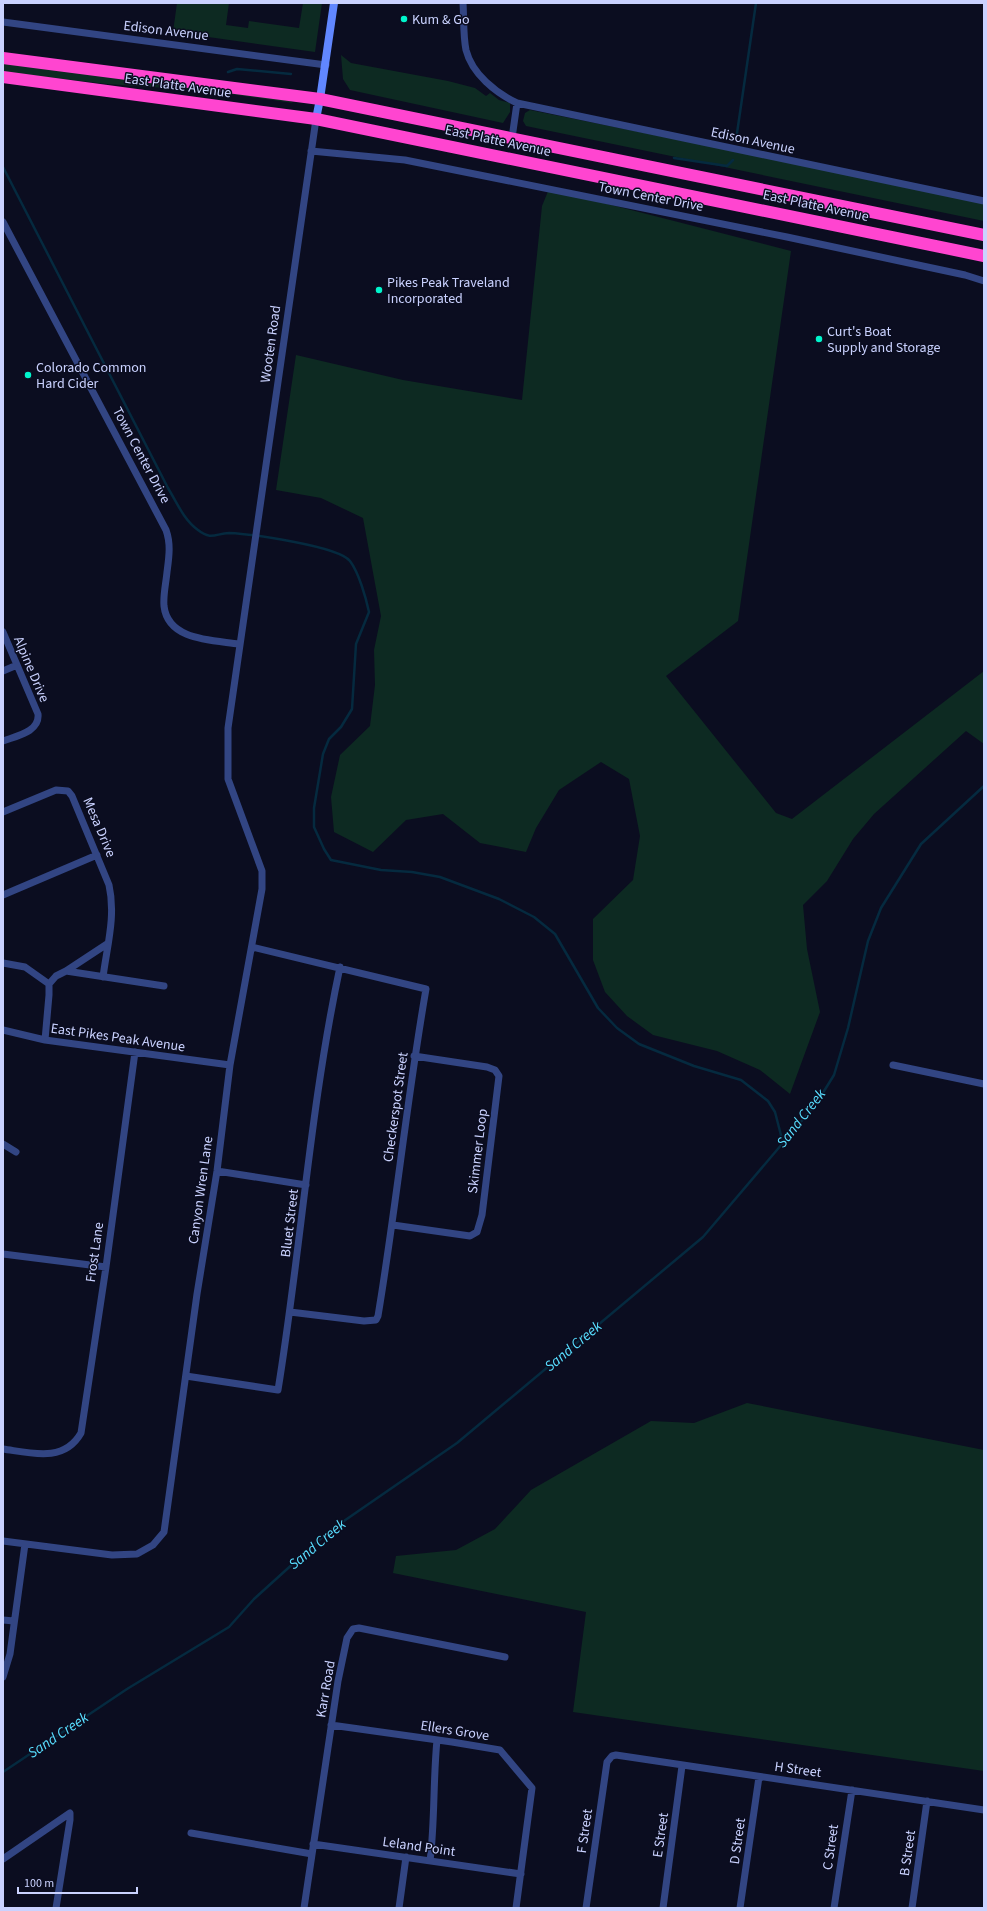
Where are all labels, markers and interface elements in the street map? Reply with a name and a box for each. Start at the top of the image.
place label: Kum & Go [412,10,470,30]
marker: Kum & Go [399,14,409,24]
street label: Edison Avenue [122,16,210,46]
street label: East Platte Avenue [123,69,233,103]
street label: East Platte Avenue [443,120,553,162]
street label: Edison Avenue [709,122,797,160]
street label: Town Center Drive [597,177,705,217]
street label: East Platte Avenue [761,185,871,227]
place label: Pikes Peak Traveland Incorporated [387,273,510,309]
marker: Pikes Peak Traveland Incorporated [374,285,384,295]
street label: Wooten Road [256,304,286,384]
place label: Curt's Boat Supply and Storage [827,322,941,358]
marker: Curt's Boat Supply and Storage [814,334,824,344]
place label: Colorado Common Hard Cider [36,358,147,394]
marker: Colorado Common Hard Cider [23,370,33,380]
street label: Town Center Drive [107,404,175,507]
street label: Alpine Drive [8,633,54,706]
street label: Mesa Drive [78,794,121,860]
street label: East Pikes Peak Avenue [49,1019,186,1057]
street label: Checkerspot Street [378,1051,414,1163]
water label: Sand Creek [772,1084,832,1152]
street label: Skimmer Loop [463,1107,493,1195]
street label: Canyon Wren Lane [184,1135,218,1245]
street label: Bluet Street [276,1187,304,1259]
street label: Frost Lane [81,1221,109,1283]
water label: Sand Creek [540,1316,607,1377]
water label: Sand Creek [284,1514,351,1575]
street label: Karr Road [311,1659,341,1719]
water label: Sand Creek [24,1707,94,1763]
street label: Ellers Grove [419,1716,491,1746]
street label: H Street [773,1757,823,1783]
street label: F Street [572,1807,598,1855]
street label: E Street [648,1811,674,1859]
street label: D Street [725,1816,751,1866]
street label: C Street [818,1823,844,1871]
street label: B Street [895,1829,921,1877]
street label: Leland Point [381,1832,457,1862]
scale bar [18,1869,137,1895]
text: 100 m [24,1875,54,1892]

